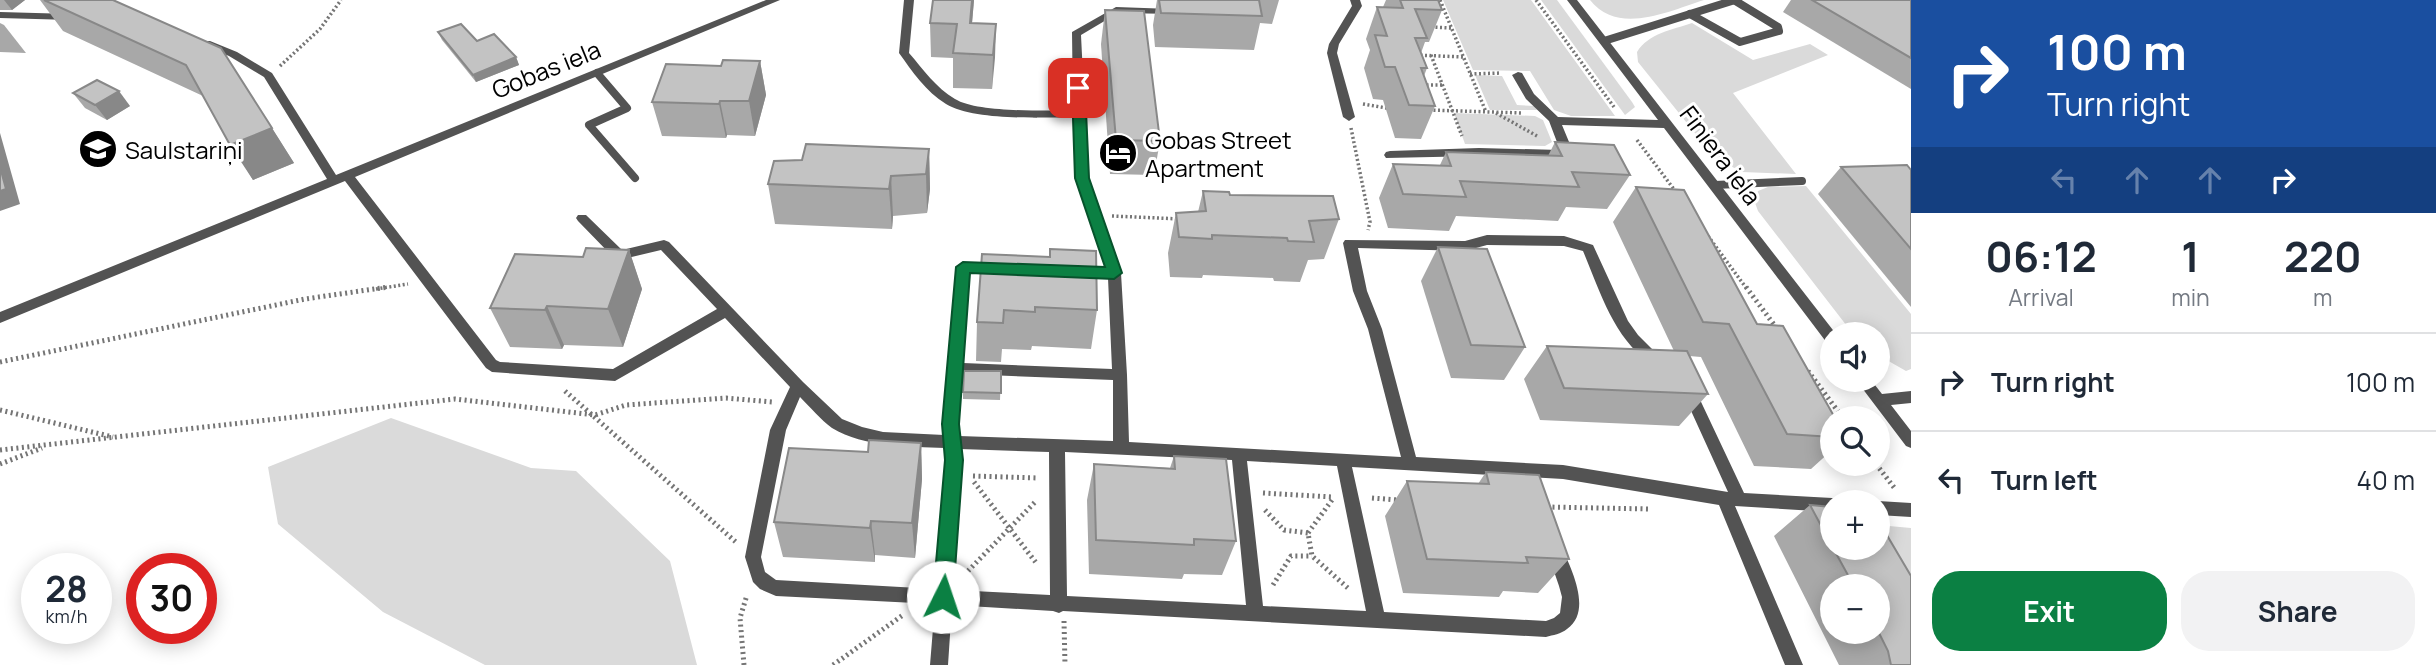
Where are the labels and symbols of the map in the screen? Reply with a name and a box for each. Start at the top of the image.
street label: Gobas iela [487,32,605,106]
pin [1048,58,1108,118]
street label: Finiera iela [1673,99,1769,211]
place label: Gobas Street Apartment [1145,123,1292,184]
school or university icon: Saulstariņi [77,128,119,170]
hotel icon: Gobas Street Apartment [1097,132,1139,174]
place label: Saulstariņi [125,133,243,166]
speed limit sign: 30 [126,553,217,644]
position arrow [906,560,980,634]

